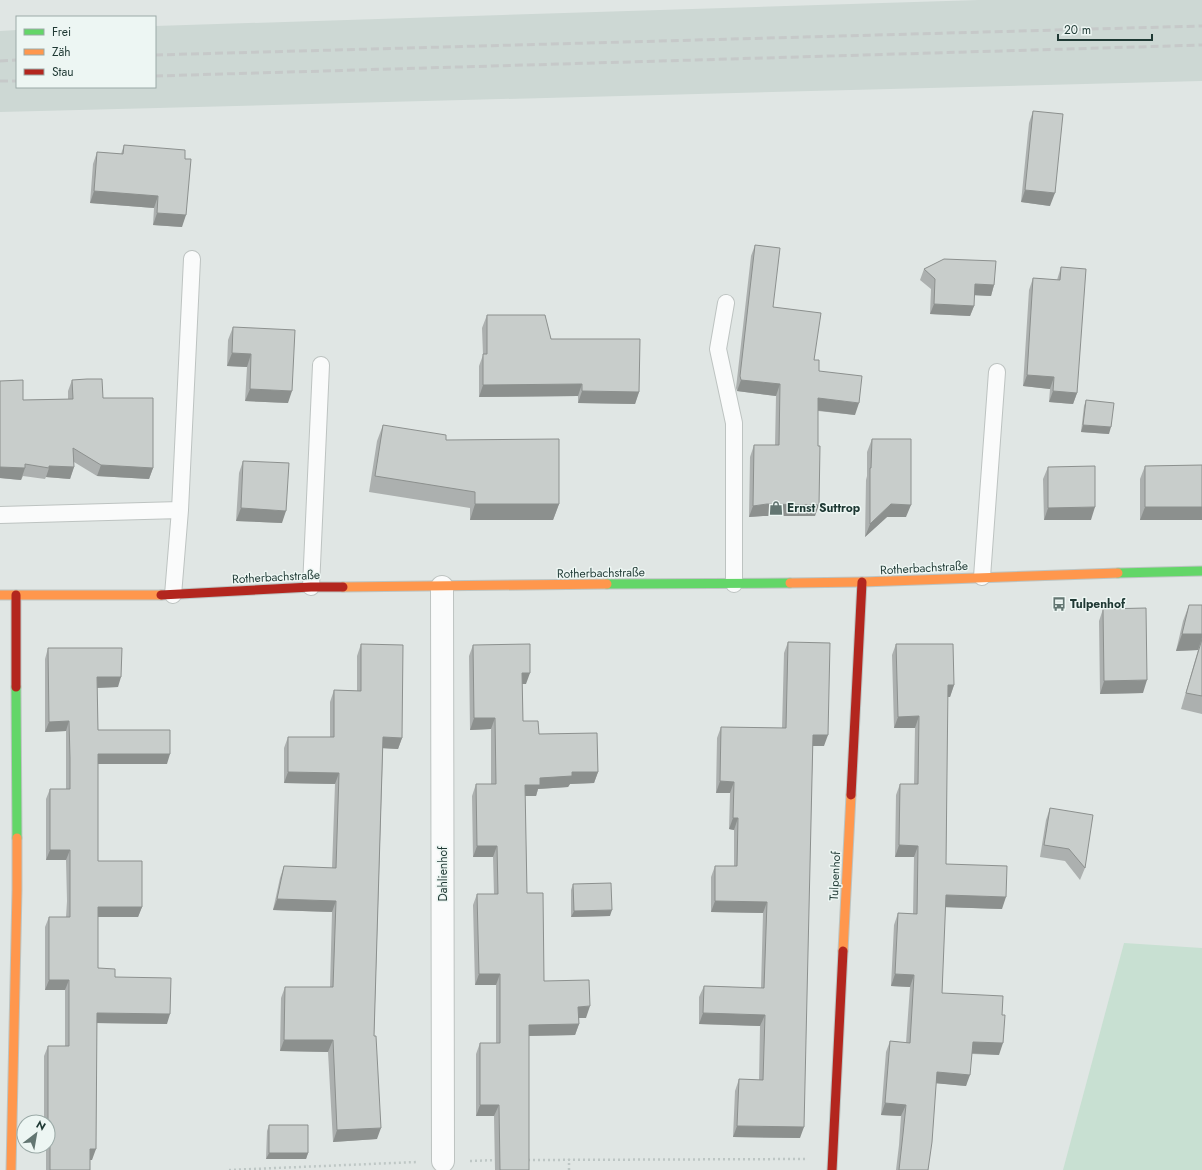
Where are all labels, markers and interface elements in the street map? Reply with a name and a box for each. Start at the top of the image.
legend [16,16,156,88]
scale bar [1058,16,1152,42]
text: 20 m [1064,21,1091,39]
text: Frei [52,23,71,41]
text: Zäh [52,43,71,61]
text: Stau [52,63,74,81]
place label: Ernst Suttrop [787,499,861,517]
shop icon: Ernst Suttrop [768,500,784,516]
street label: Rotherbachstraße [880,557,968,579]
street label: Rotherbachstraße [557,563,645,583]
street label: Rotherbachstraße [232,566,320,588]
place label: Tulpenhof [1070,595,1126,613]
bus stop icon: Tulpenhof [1051,596,1067,612]
street label: Dahlienhof [434,846,452,901]
street label: Tulpenhof [825,850,845,901]
north arrow [16,1114,56,1154]
text: N [33,1116,49,1135]

